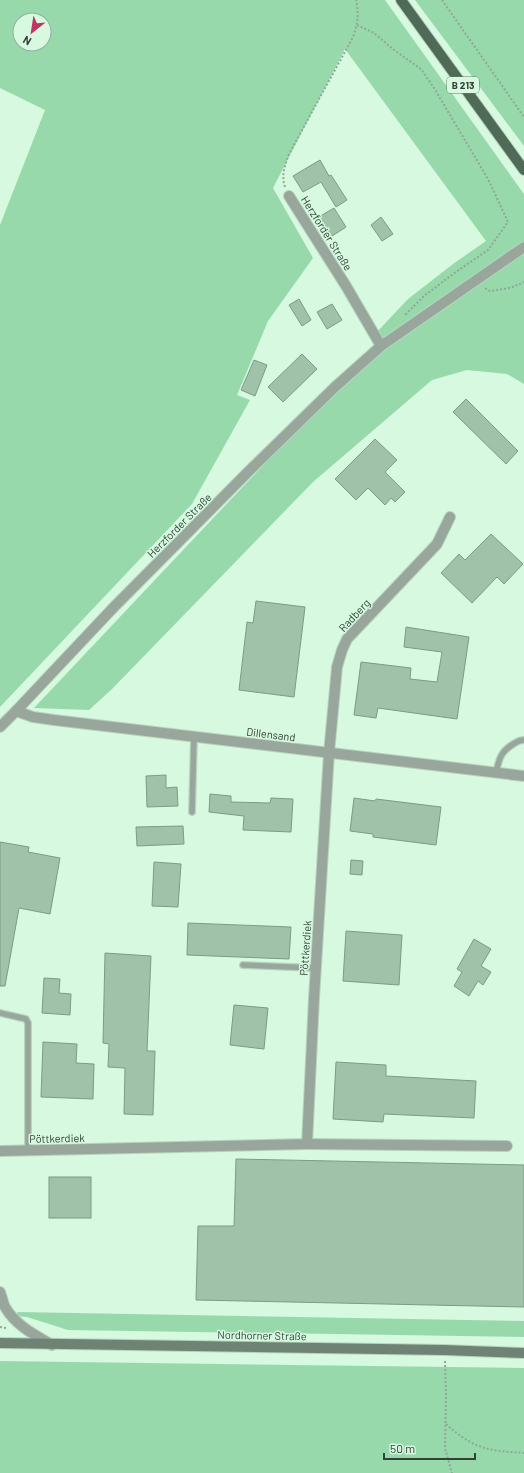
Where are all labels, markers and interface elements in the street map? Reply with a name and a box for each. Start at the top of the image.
north arrow [12,12,52,52]
text: N [20,34,33,49]
road number: B 213 [447,77,479,93]
street label: Herzforder Straße [299,193,355,273]
street label: Herzforder Straße [144,490,214,560]
street label: Radberg [336,596,372,634]
street label: Dillensand [246,725,296,743]
street label: Pöttkerdiek [297,919,313,976]
street label: Pöttkerdiek [29,1131,85,1145]
street label: Nordhorner Straße [217,1328,307,1342]
scale bar [384,1435,475,1461]
text: 50 m [390,1441,415,1455]

